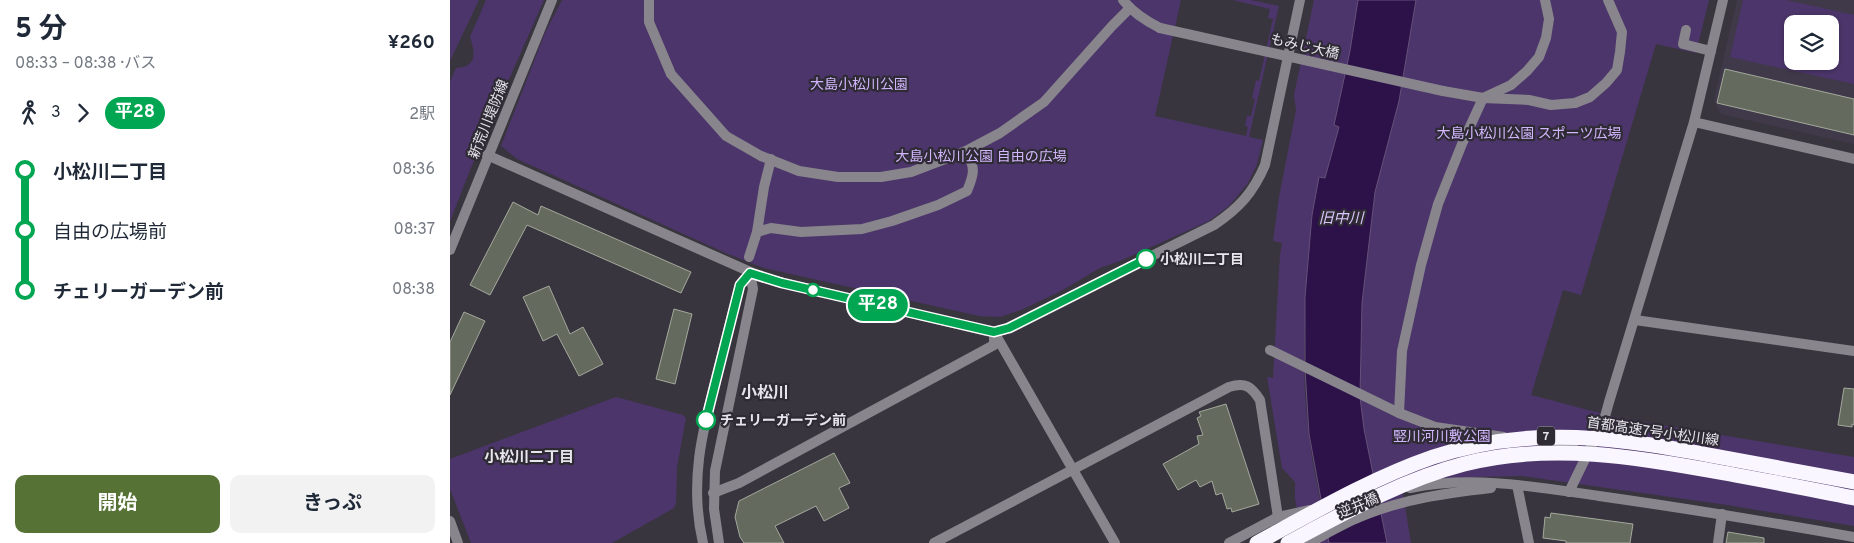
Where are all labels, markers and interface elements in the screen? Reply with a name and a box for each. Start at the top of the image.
text: 5 分 [15,12,67,48]
map controls [1784,15,1839,70]
button: layers [1784,15,1839,70]
text: ¥260 [388,31,435,55]
street label: もみじ大橋 [1269,31,1341,64]
text: 08:33 – 08:38 · バス [15,54,156,74]
street label: 新荒川堤防線 [466,77,513,162]
park label: 大島小松川公園 [810,77,908,94]
icon: walk [15,99,43,127]
icon: forward [69,99,97,127]
text: 平28 [115,101,155,124]
text: 3 [51,103,61,123]
text: 2駅 [409,105,435,125]
park label: 大島小松川公園 スポーツ広場 [1436,126,1622,143]
park label: 大島小松川公園 自由の広場 [895,149,1067,166]
text: 08:36 [392,160,435,180]
text: 小松川二丁目 [53,161,167,185]
water label: 旧中川 [1318,210,1365,229]
text: 08:37 [394,220,435,240]
text: 自由の広場前 [53,221,167,245]
marker: 小松川二丁目 [1136,249,1156,269]
place label: 小松川二丁目 [1160,252,1244,269]
text: 08:38 [392,280,435,300]
text: チェリーガーデン前 [53,281,224,305]
unlabelled marker [806,283,820,297]
line badge: 平28 [849,289,907,321]
text: 平28 [858,293,898,316]
district label: 小松川 [741,384,789,404]
marker: チェリーガーデン前 [696,410,716,430]
place label: チェリーガーデン前 [720,412,846,430]
street label: 首都高速7号小松川線 [1586,415,1720,450]
road number: 7 [1537,426,1555,446]
park label: 竪川河川敷公園 [1393,428,1491,446]
district label: 小松川二丁目 [484,449,574,468]
button: 開始 [15,475,220,533]
button: きっぷ [230,475,435,533]
street label: 逆井橋 [1336,489,1381,522]

